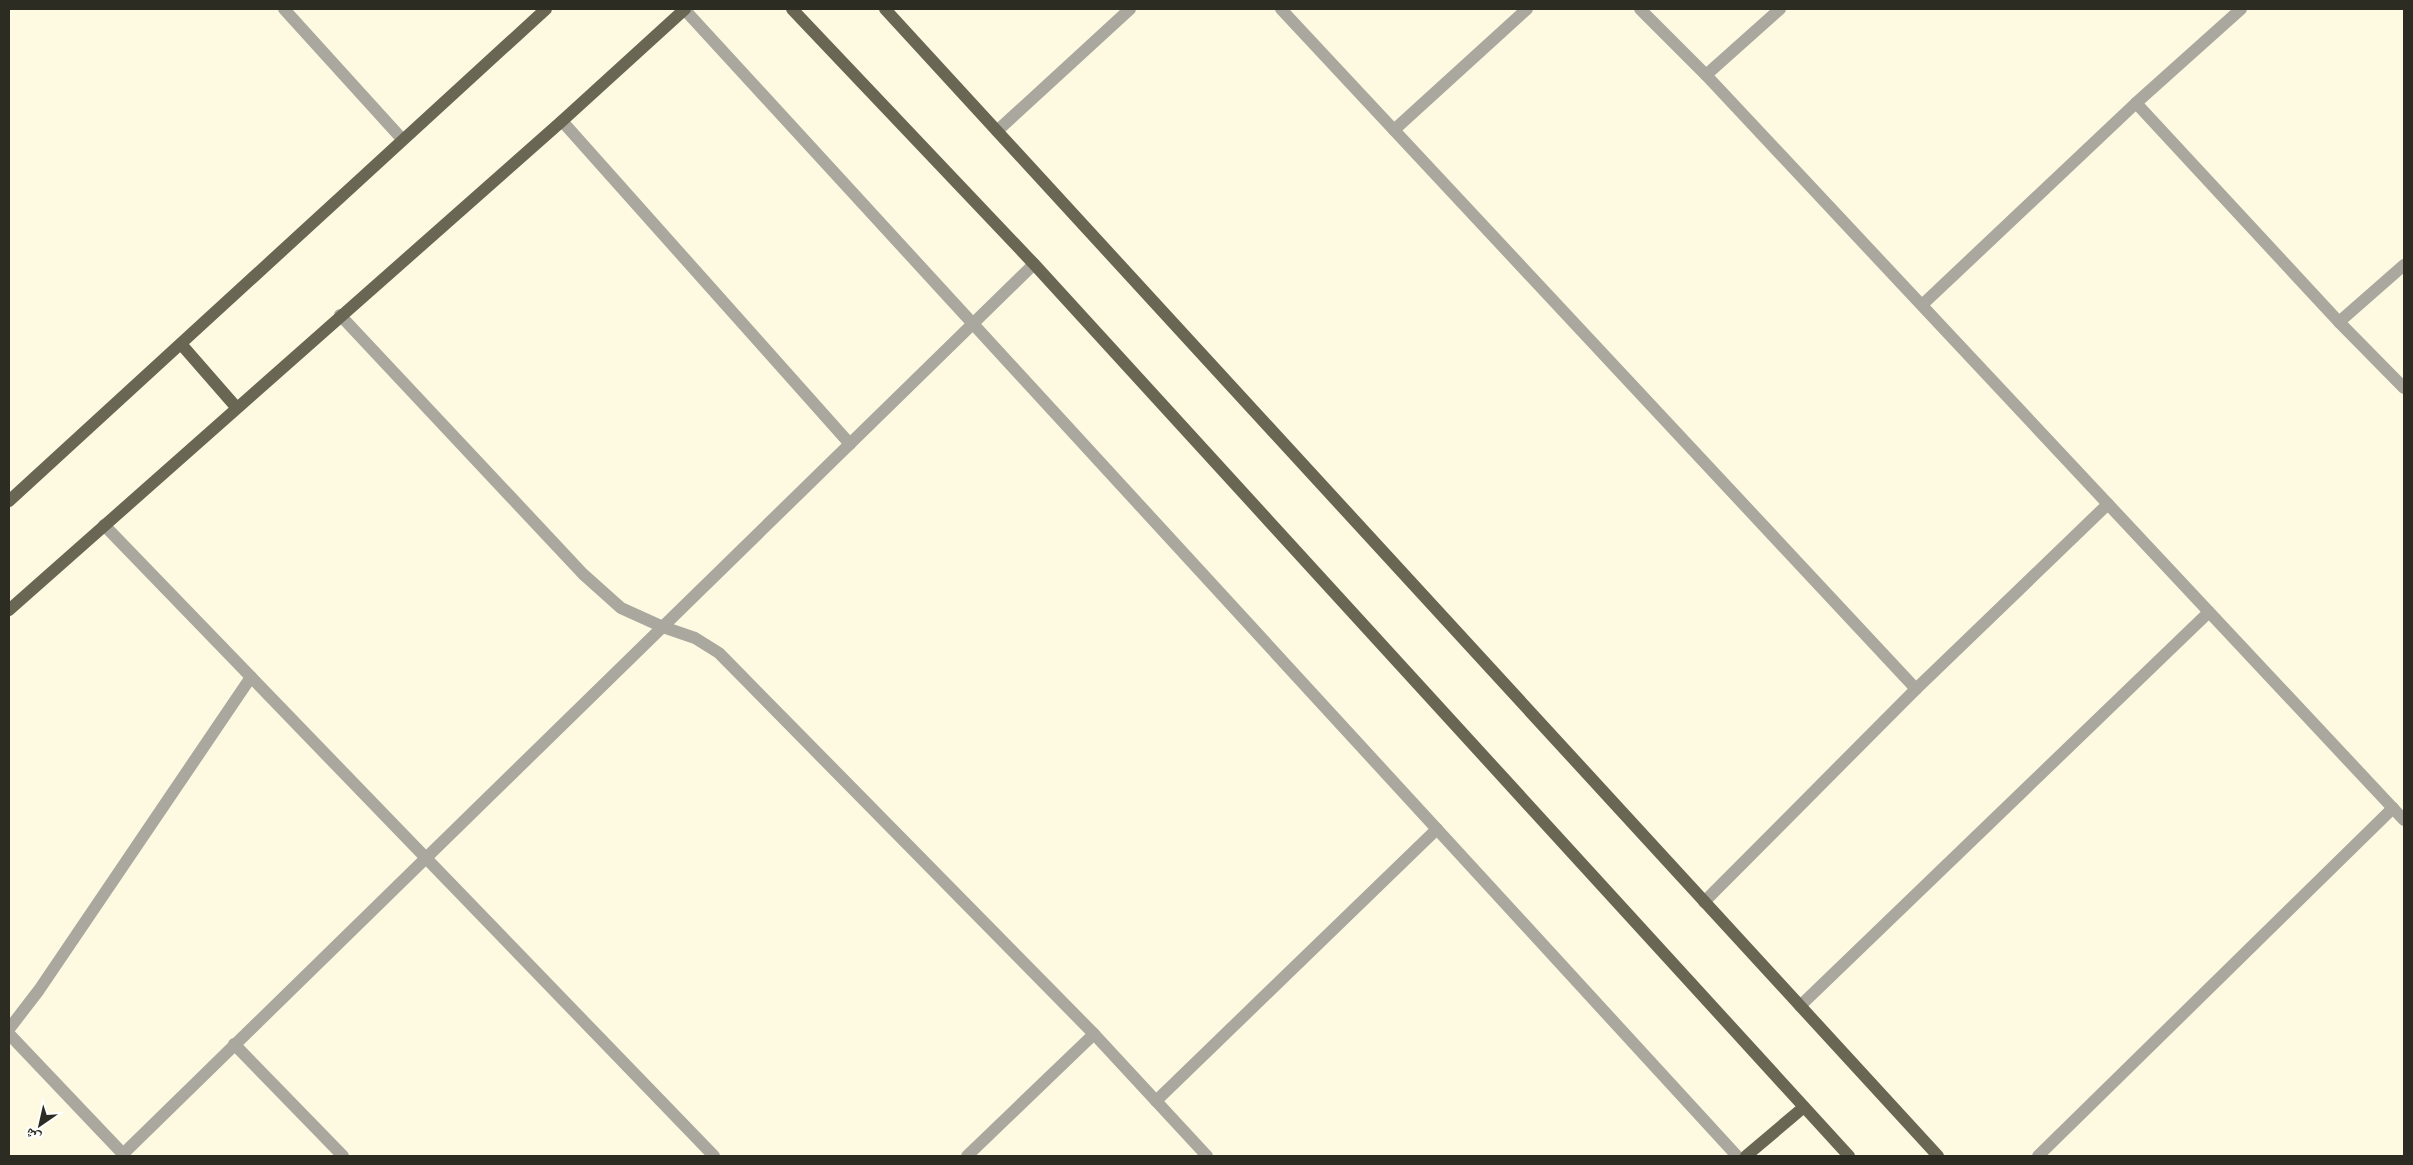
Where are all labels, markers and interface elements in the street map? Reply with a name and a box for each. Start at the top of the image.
north arrow [15,1100,65,1150]
text: ش [21,1124,44,1147]

